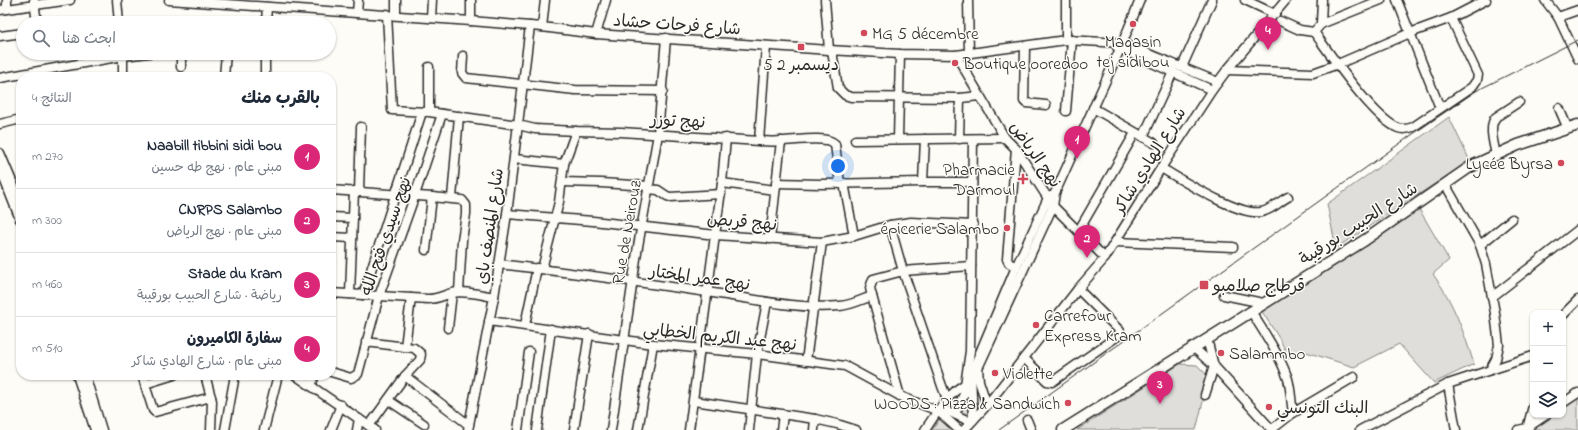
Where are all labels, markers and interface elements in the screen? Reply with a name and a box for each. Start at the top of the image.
street label: شارع فرحات حشاد [612,9,742,42]
search box [16,16,336,60]
pin: 4 [1255,17,1281,50]
marker: Magasin tej sidibou [1128,19,1138,29]
place label: MG 5 décembre [872,22,979,47]
icon: search [30,27,52,49]
text: ابحث هنا [62,28,116,50]
marker: MG 5 décembre [859,28,869,38]
place label: Magasin tej sidibou [1097,30,1169,75]
marker: 5 ديسمبر 2 [796,42,806,52]
place label: Boutique ooredoo [962,52,1088,77]
place label: 5 ديسمبر 2 [763,53,839,78]
marker: Boutique ooredoo [950,58,960,68]
text: بالقرب منك [241,86,320,111]
text: النتائج: 4 [32,89,72,108]
street label: شارع الهادي شاكر [1106,103,1193,221]
street label: نهج توزر [648,107,706,135]
street label: نهج الرياض [1003,116,1067,193]
pin: 1 [1064,126,1090,159]
text: Naabill tibbini sidi bou [147,135,282,157]
text: 270 m [32,147,63,166]
text: 1 [305,147,309,166]
place label: Lycée Byrsa [1466,152,1553,178]
your location [828,156,848,176]
text: مبنى عام · نهج طه حسين [151,158,282,177]
place label: Pharmacie Darmoul [943,158,1015,203]
marker: Lycée Byrsa [1556,158,1566,168]
street label: شارع المنصف باي [470,167,511,286]
street label: نهج سيدي فتح الله [354,174,418,299]
marker: Pharmacie Darmoul [1018,174,1028,184]
street label: شارع الحبيب بورقيبة [1295,176,1423,272]
street label: Rue de Neirouz [606,177,649,286]
text: CNRPS Salambo [178,199,282,221]
street label: نهج قربص [706,207,778,238]
text: 300 m [32,211,62,230]
text: 2 [304,211,310,230]
place label: épicerie Salambo [881,217,999,242]
text: مبنى عام · نهج الرياض [167,222,282,241]
marker: épicerie Salambo [1002,223,1012,233]
pin: 2 [1074,225,1100,258]
street label: نهج عمر المختار [646,259,752,298]
text: Stade du Kram [188,263,282,285]
place label: قرطاج صلامبو [1211,274,1305,299]
text: 460 m [32,275,62,294]
text: 3 [304,275,310,294]
marker: قرطاج صلامبو [1198,279,1210,291]
text: رياضة · شارع الحبيب بورقيبة [137,286,282,305]
place label: Carrefour Express Kram [1044,304,1142,349]
map controls [1530,310,1566,418]
button: + [1530,310,1566,346]
street label: نهج عبد الكريم الخطابي [642,317,798,359]
marker: Carrefour Express Kram [1031,320,1041,330]
text: سفارة الكاميرون [187,328,282,350]
text: 510 m [32,339,63,358]
text: 4 [304,339,310,358]
place label: Salammbo [1229,342,1305,367]
button: − [1530,346,1566,382]
marker: Salammbo [1216,348,1226,358]
text: مبنى عام · شارع الهادي شاكر [132,352,282,371]
place label: Violette [1002,362,1053,387]
marker: Violette [990,368,1000,378]
pin: 3 [1147,371,1173,404]
button: layers [1530,382,1566,418]
place label: WOODS : Pizza & Sandwich [874,392,1060,417]
place label: البنك التونسي [1277,396,1368,422]
marker: WOODS : Pizza & Sandwich [1063,398,1073,408]
marker: البنك التونسي [1264,402,1274,412]

